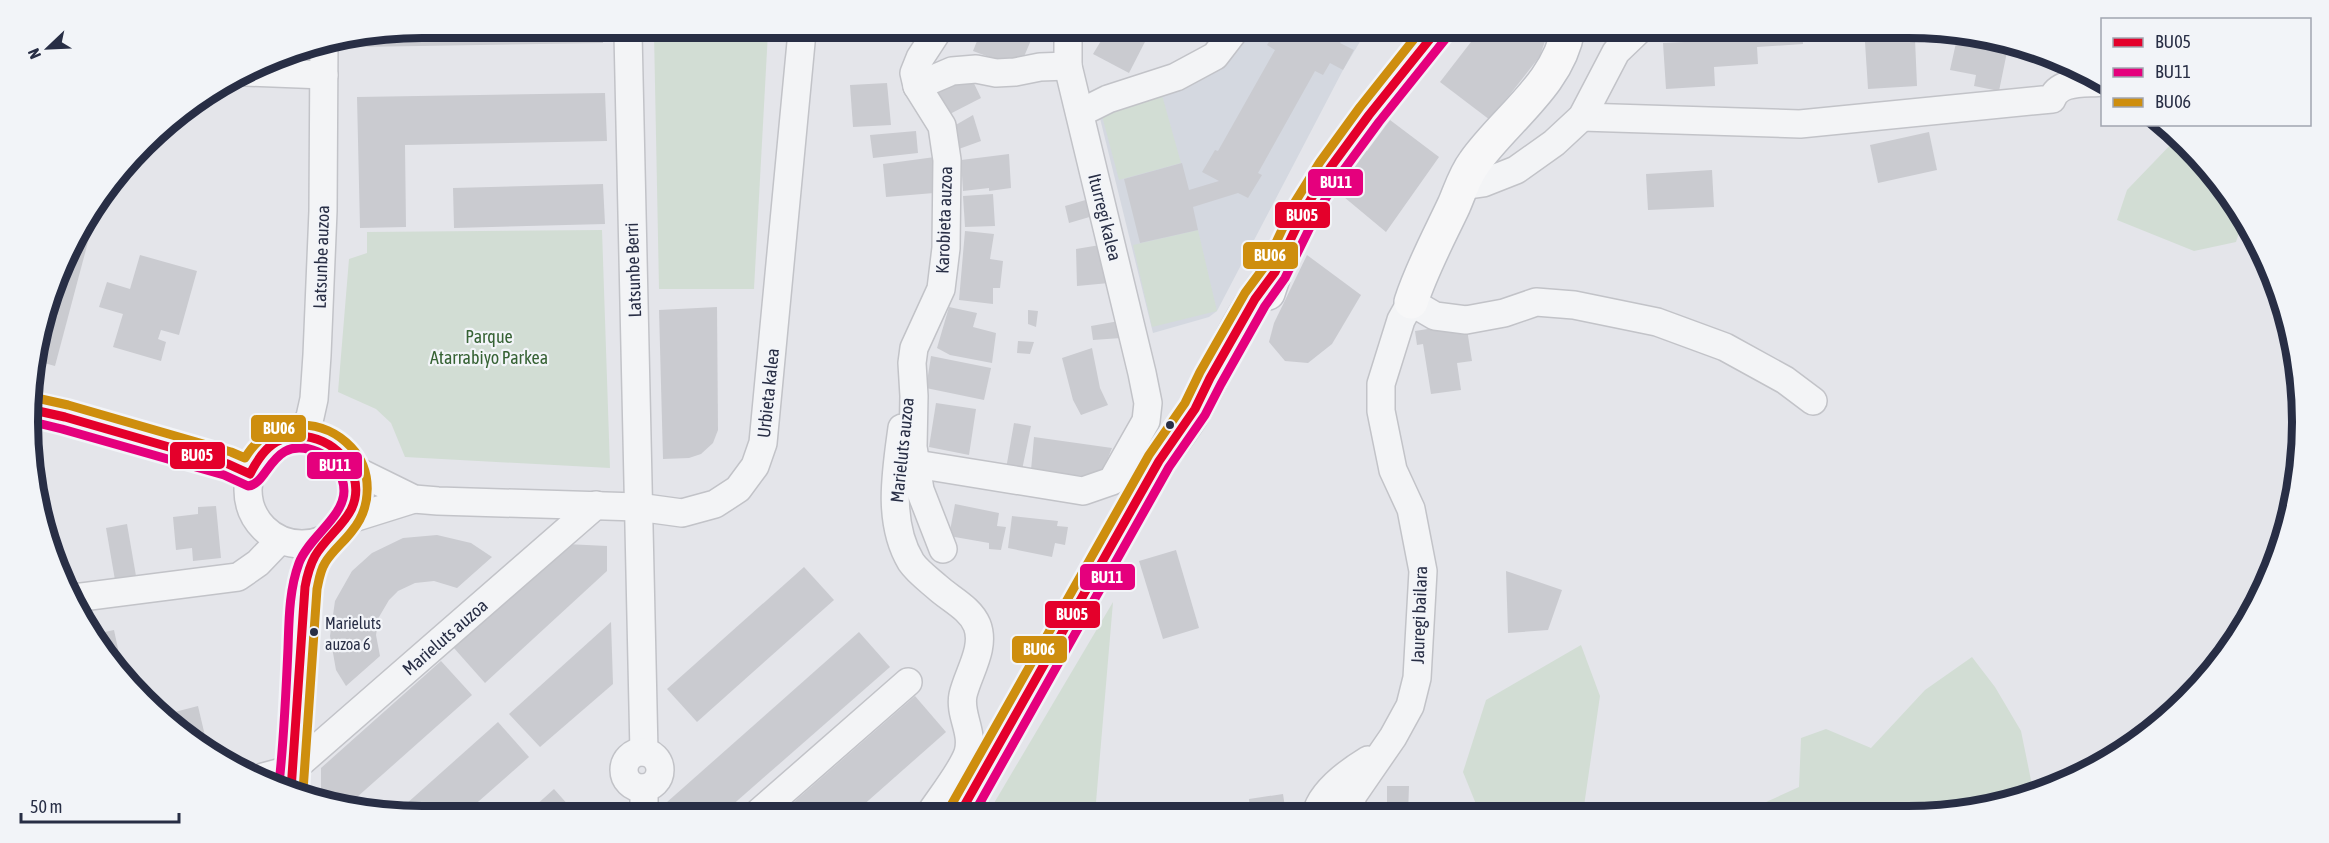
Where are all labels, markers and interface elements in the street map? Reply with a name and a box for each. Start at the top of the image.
north arrow [18,18,78,78]
legend [2101,18,2311,126]
text: BU05 [2155,31,2191,52]
text: N [24,46,44,62]
text: BU11 [2155,61,2191,82]
text: BU06 [2155,91,2191,112]
street label: Karobieta auzoa [932,166,956,274]
line badge: BU11 [1307,168,1364,197]
street label: Iturregi kalea [1084,171,1126,263]
text: BU11 [1320,173,1353,191]
line badge: BU05 [1274,201,1331,229]
street label: Latsunbe auzoa [309,205,333,309]
text: BU05 [1286,206,1319,224]
street label: Latsunbe Berri [621,222,645,318]
line badge: BU06 [1242,241,1299,270]
text: BU06 [1254,246,1287,264]
park label: Parque Atarrabiyo Parkea [430,326,548,368]
street label: Urbieta kalea [753,347,783,439]
street label: Marieluts auzoa [886,396,918,504]
line badge: BU06 [250,414,307,443]
text: BU06 [263,419,296,437]
unlabelled marker [1164,419,1176,431]
line badge: BU05 [169,441,226,470]
text: BU05 [181,446,214,464]
line badge: BU11 [306,451,363,480]
text: BU11 [319,456,352,474]
line badge: BU11 [1079,563,1136,591]
street label: Jauregi bailara [1407,566,1431,664]
text: BU11 [1091,568,1124,586]
street label: Marieluts auzoa [398,594,492,680]
line badge: BU05 [1044,600,1101,629]
text: BU05 [1056,605,1089,623]
place label: Marieluts auzoa 6 [325,614,381,653]
marker: Marieluts auzoa 6 [308,626,320,638]
line badge: BU06 [1011,635,1068,664]
text: BU06 [1023,640,1056,658]
scale bar [21,786,178,824]
text: 50 m [30,796,62,817]

